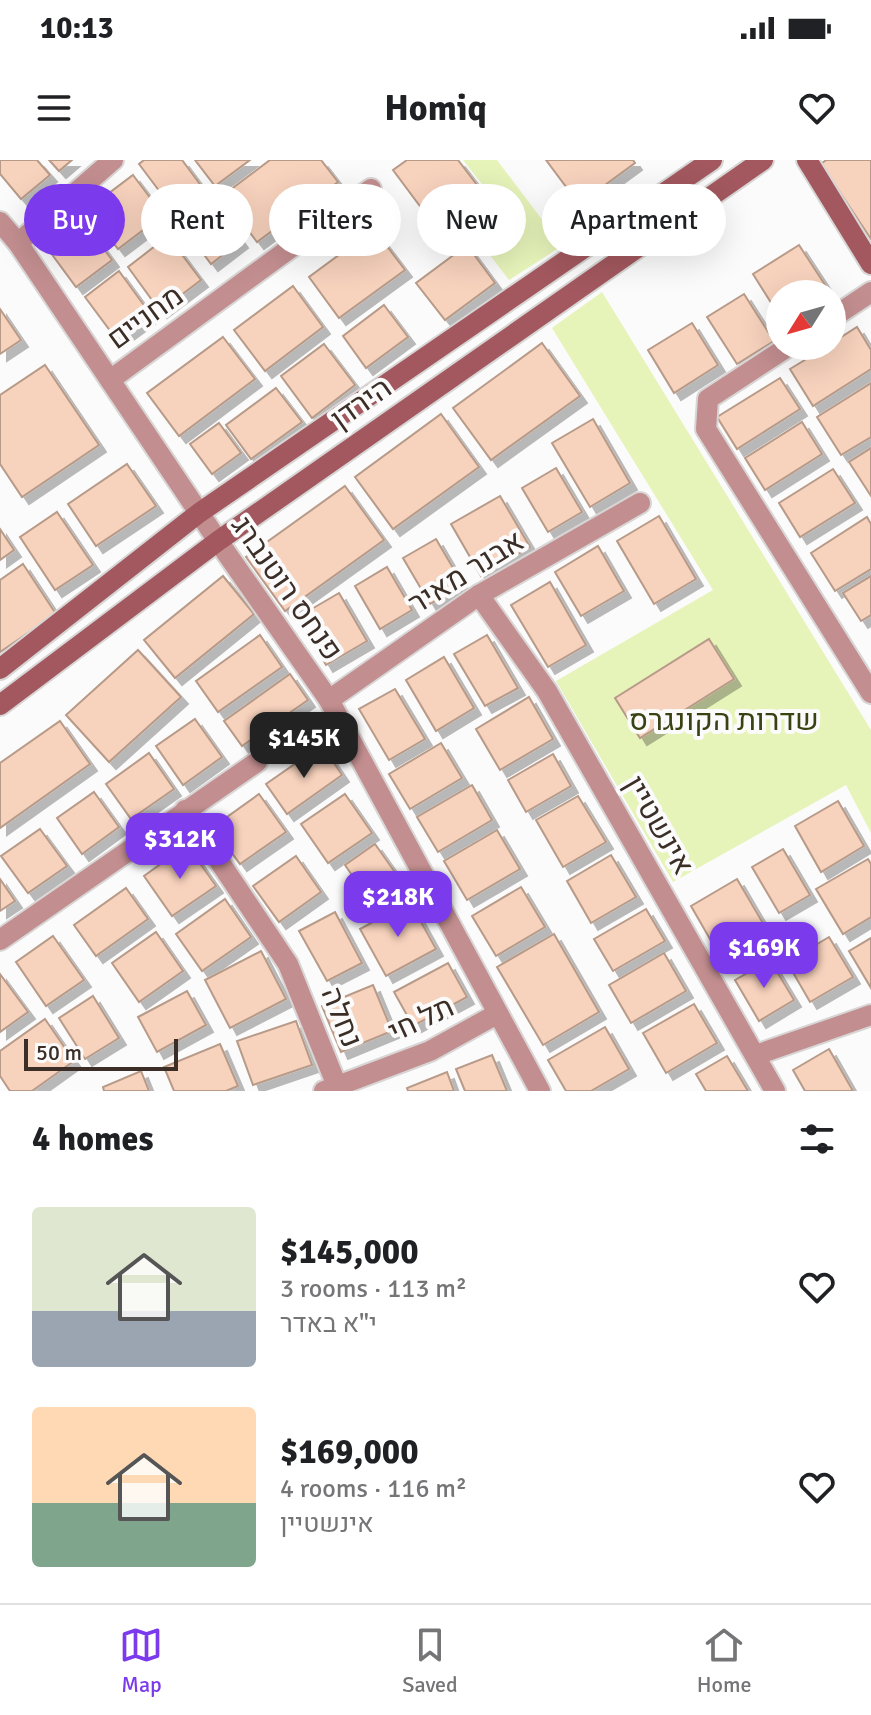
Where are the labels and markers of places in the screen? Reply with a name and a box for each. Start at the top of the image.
pin: $145K [248,712,360,780]
pin: $312K [124,813,236,881]
pin: $218K [342,871,454,939]
pin: $169K [708,922,820,990]

